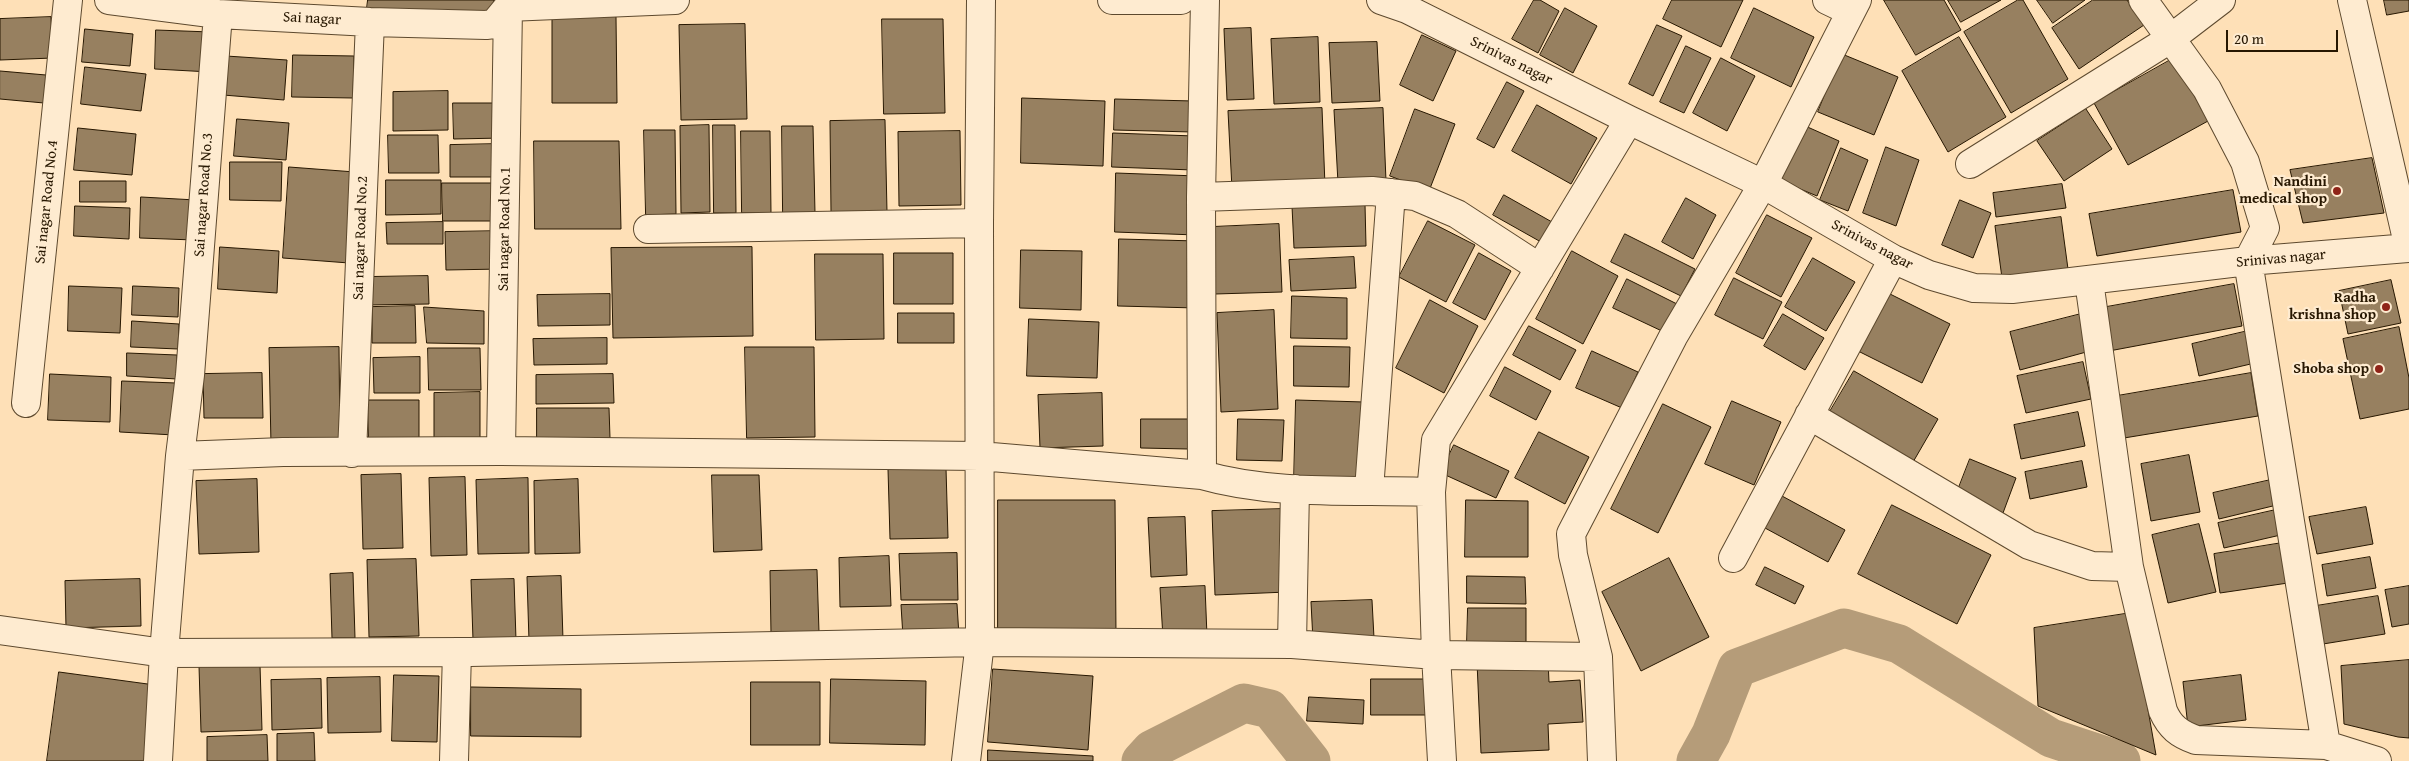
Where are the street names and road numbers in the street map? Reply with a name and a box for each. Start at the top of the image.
street label: Sai nagar [282,8,342,30]
street label: Srinivas nagar [1467,33,1555,89]
street label: Sai nagar Road No.3 [191,132,217,258]
street label: Sai nagar Road No.4 [32,139,62,265]
street label: Sai nagar Road No.1 [495,167,515,291]
street label: Sai nagar Road No.2 [350,175,372,301]
street label: Srinivas nagar [1828,216,1916,274]
street label: Srinivas nagar [2235,246,2327,272]

